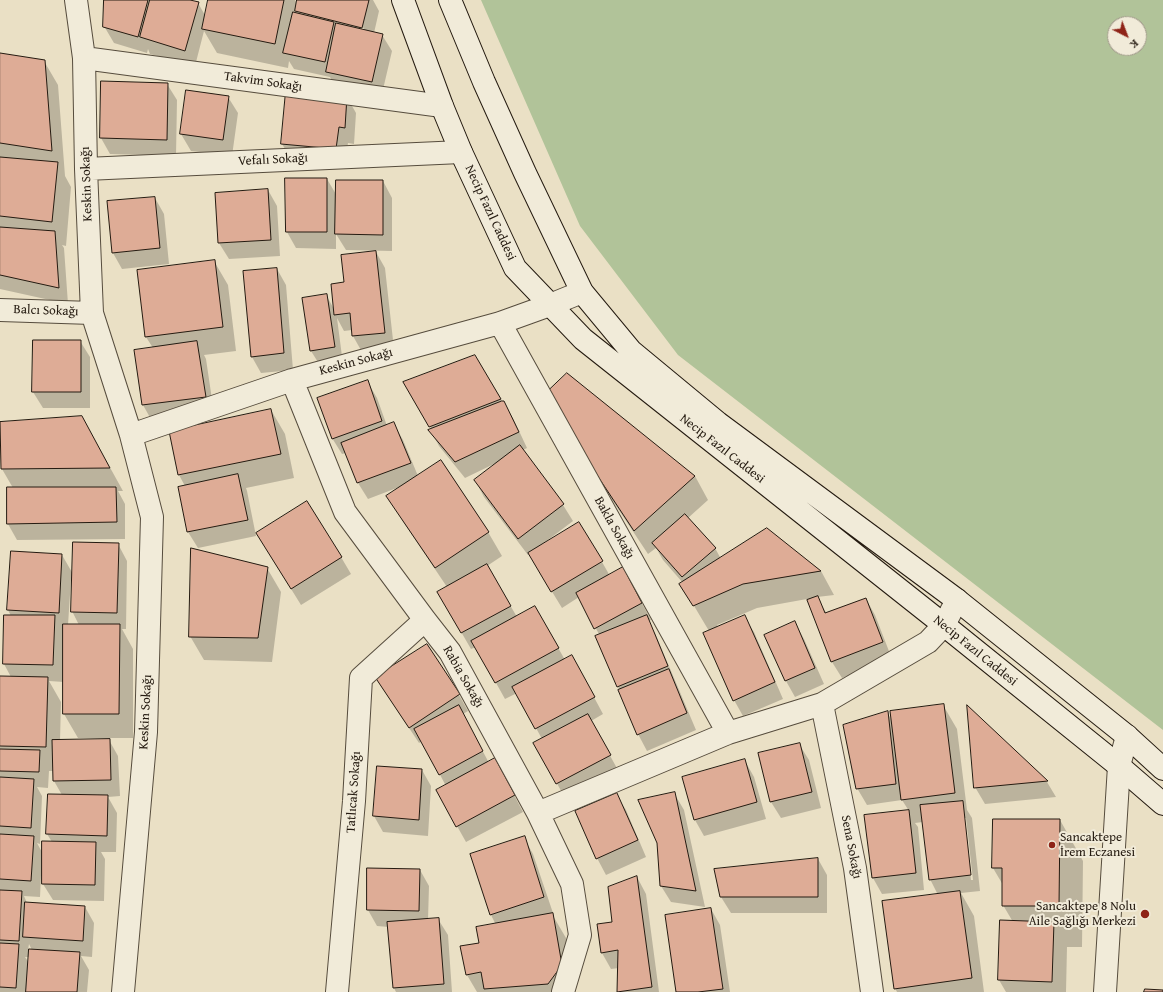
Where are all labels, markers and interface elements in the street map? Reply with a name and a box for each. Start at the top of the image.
north arrow [1107,16,1147,56]
text: K [1126,36,1142,52]
street label: Takvim Sokağı [223,69,303,95]
street label: Keskin Sokağı [78,146,96,222]
street label: Vefalı Sokağı [238,150,308,170]
street label: Necip Fazıl Caddesi [461,163,519,263]
street label: Balcı Sokağı [13,302,79,320]
street label: Keskin Sokağı [318,345,394,379]
street label: Necip Fazıl Caddesi [676,411,768,487]
street label: Bakla Sokağı [591,494,637,562]
street label: Necip Fazıl Caddesi [930,612,1020,690]
street label: Rabia Sokağı [439,643,487,711]
street label: Keskin Sokağı [136,674,156,750]
street label: Tatlıcak Sokağı [343,751,365,833]
street label: Sena Sokağı [837,814,865,880]
place label: Sancaktepe İrem Eczanesi [1060,830,1135,861]
marker: Sancaktepe İrem Eczanesi [1047,840,1057,850]
place label: Sancaktepe 8 Nolu Aile Sağlığı Merkezi [1029,899,1136,930]
marker: Sancaktepe 8 Nolu Aile Sağlığı Merkezi [1139,908,1151,920]

